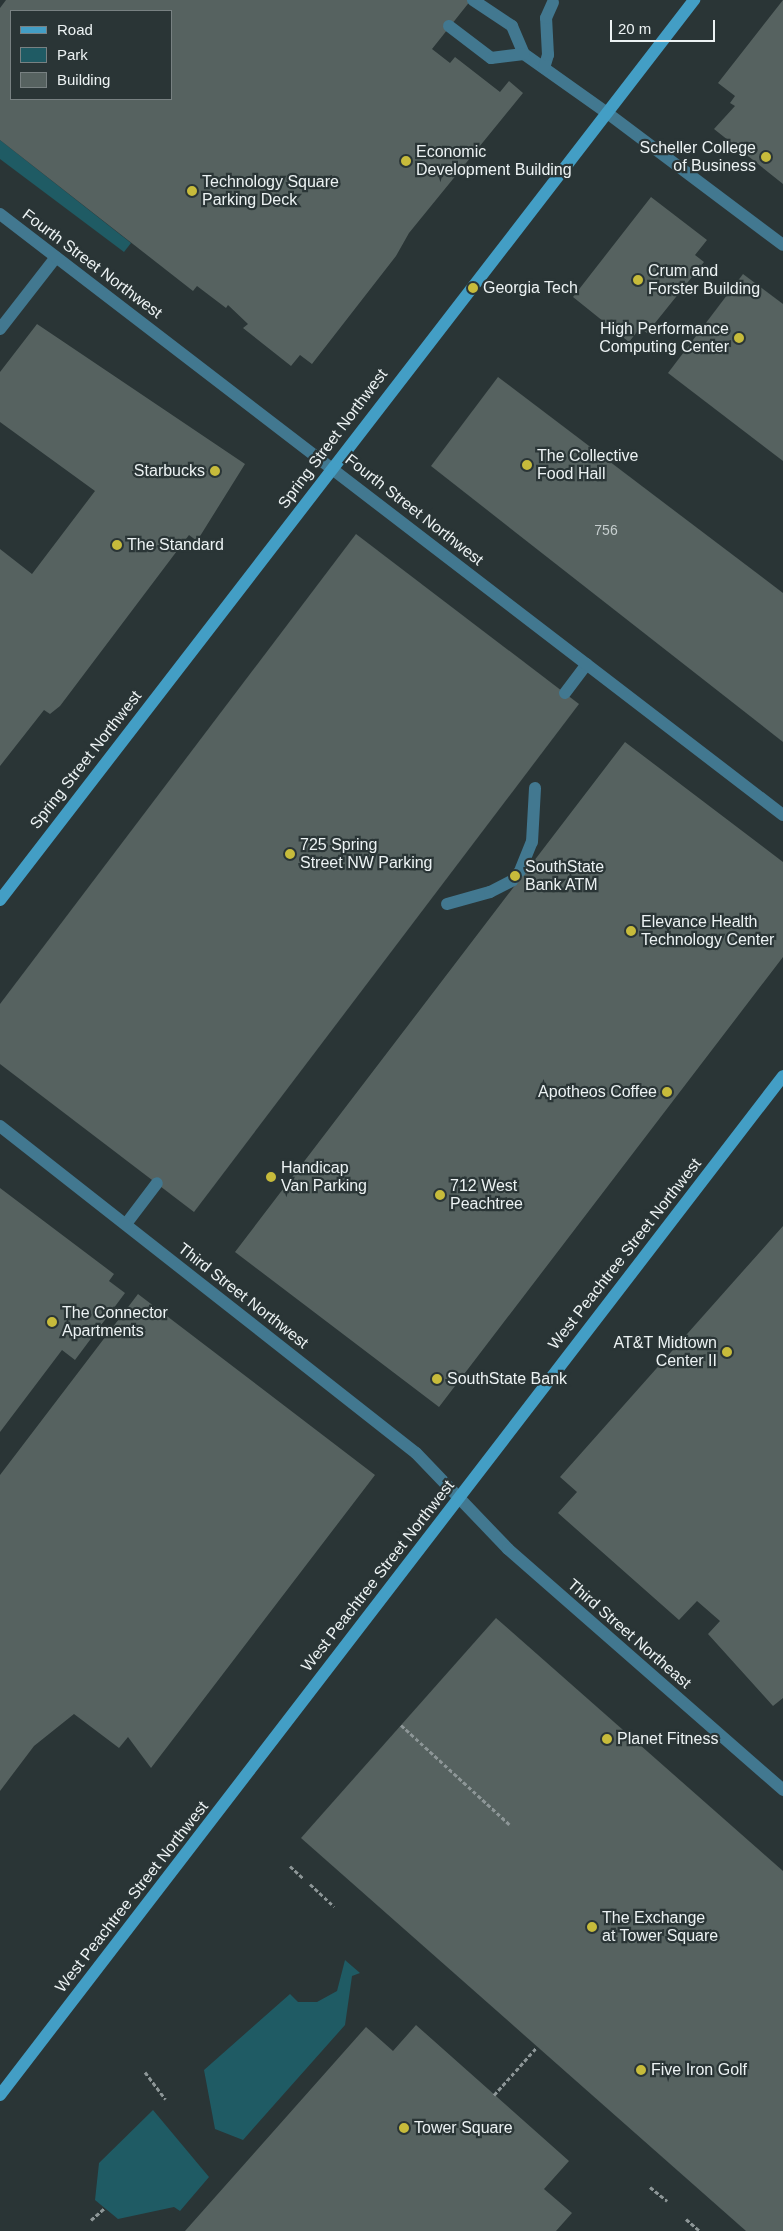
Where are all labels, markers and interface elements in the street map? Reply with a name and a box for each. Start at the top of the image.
legend [10,10,172,100]
scale bar [613,10,718,42]
text: 20 m [618,20,651,37]
text: Road [57,21,93,38]
text: Park [57,46,88,63]
text: Building [57,71,110,88]
place label: Scheller College of Business [639,138,756,176]
place label: Economic Development Building [416,142,572,180]
marker: Scheller College of Business [760,151,772,163]
marker: Economic Development Building [400,155,412,167]
place label: Technology Square Parking Deck [202,172,339,210]
marker: Technology Square Parking Deck [186,185,198,197]
street label: Fourth Street Northwest [18,205,166,323]
place label: Crum and Forster Building [648,261,760,299]
marker: Crum and Forster Building [632,274,644,286]
place label: Georgia Tech [483,278,578,298]
marker: Georgia Tech [467,282,479,294]
place label: High Performance Computing Center [599,319,729,357]
marker: High Performance Computing Center [733,332,745,344]
street label: Spring Street Northwest [274,365,392,513]
place label: The Collective Food Hall [537,446,638,484]
street label: Fourth Street Northwest [341,450,487,570]
marker: The Collective Food Hall [521,459,533,471]
place label: Starbucks [134,461,205,481]
marker: Starbucks [209,465,221,477]
house number: 756 [594,522,618,538]
place label: The Standard [127,535,224,555]
marker: The Standard [111,539,123,551]
street label: Spring Street Northwest [26,687,146,833]
place label: 725 Spring Street NW Parking [300,835,432,873]
marker: 725 Spring Street NW Parking [284,848,296,860]
place label: SouthState Bank ATM [525,857,604,895]
marker: SouthState Bank ATM [509,870,521,882]
place label: Elevance Health Technology Center [641,912,774,950]
marker: Elevance Health Technology Center [625,925,637,937]
place label: Apotheos Coffee [538,1082,657,1102]
marker: Apotheos Coffee [661,1086,673,1098]
street label: West Peachtree Street Northwest [544,1155,706,1353]
place label: Handicap Van Parking [281,1158,367,1196]
marker: Handicap Van Parking [265,1171,277,1183]
place label: 712 West Peachtree [450,1176,523,1214]
marker: 712 West Peachtree [434,1189,446,1201]
street label: Third Street Northwest [174,1239,312,1353]
place label: The Connector Apartments [62,1303,168,1341]
marker: The Connector Apartments [46,1316,58,1328]
place label: AT&T Midtown Center II [613,1333,717,1371]
marker: AT&T Midtown Center II [721,1346,733,1358]
place label: SouthState Bank [447,1369,567,1389]
marker: SouthState Bank [431,1373,443,1385]
street label: West Peachtree Street Northwest [297,1477,459,1675]
street label: Third Street Northeast [563,1575,695,1693]
place label: Planet Fitness [617,1729,718,1749]
marker: Planet Fitness [601,1733,613,1745]
street label: West Peachtree Street Northwest [51,1798,213,1996]
place label: The Exchange at Tower Square [602,1908,719,1946]
marker: The Exchange at Tower Square [586,1921,598,1933]
place label: Five Iron Golf [651,2060,747,2080]
marker: Five Iron Golf [635,2064,647,2076]
place label: Tower Square [414,2118,513,2138]
marker: Tower Square [398,2122,410,2134]

